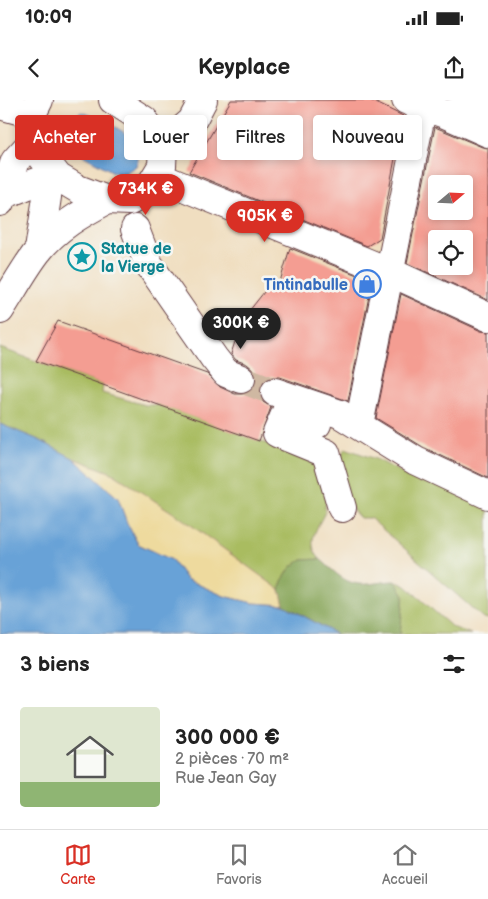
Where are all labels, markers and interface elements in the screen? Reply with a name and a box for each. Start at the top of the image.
text: 10:09 [25,6,72,29]
icon: back [20,54,48,82]
text: Keyplace [198,54,290,81]
icon: share [440,54,468,82]
chip: Acheter [15,115,114,160]
chip: Louer [124,115,207,160]
chip: Filtres [217,115,303,160]
chip: Nouveau [313,115,422,160]
pin: 734K € [105,174,187,216]
north arrow [428,175,472,220]
map controls [428,175,473,275]
text: 734K € [119,180,173,199]
pin: 905K € [224,200,306,243]
text: 905K € [237,207,293,226]
button: locate [428,230,473,275]
place label: Statue de la Vierge [101,240,171,277]
place icon: Statue de la Vierge [67,242,97,272]
shop icon: Tintinabulle [352,269,382,299]
place label: Tintinabulle [264,276,348,295]
pin: 300K € [200,308,282,350]
text: 300K € [213,314,269,333]
icon: filters [440,650,468,678]
text: 3 biens [20,652,90,677]
text: 300 000 € [175,725,280,750]
icon: home [60,727,120,787]
text: 2 pièces · 70 m² [175,750,289,769]
text: Rue Jean Gay [175,769,276,788]
tab: Carte [60,841,96,888]
tab: Favoris [216,841,262,888]
tab: Accueil [382,841,428,888]

